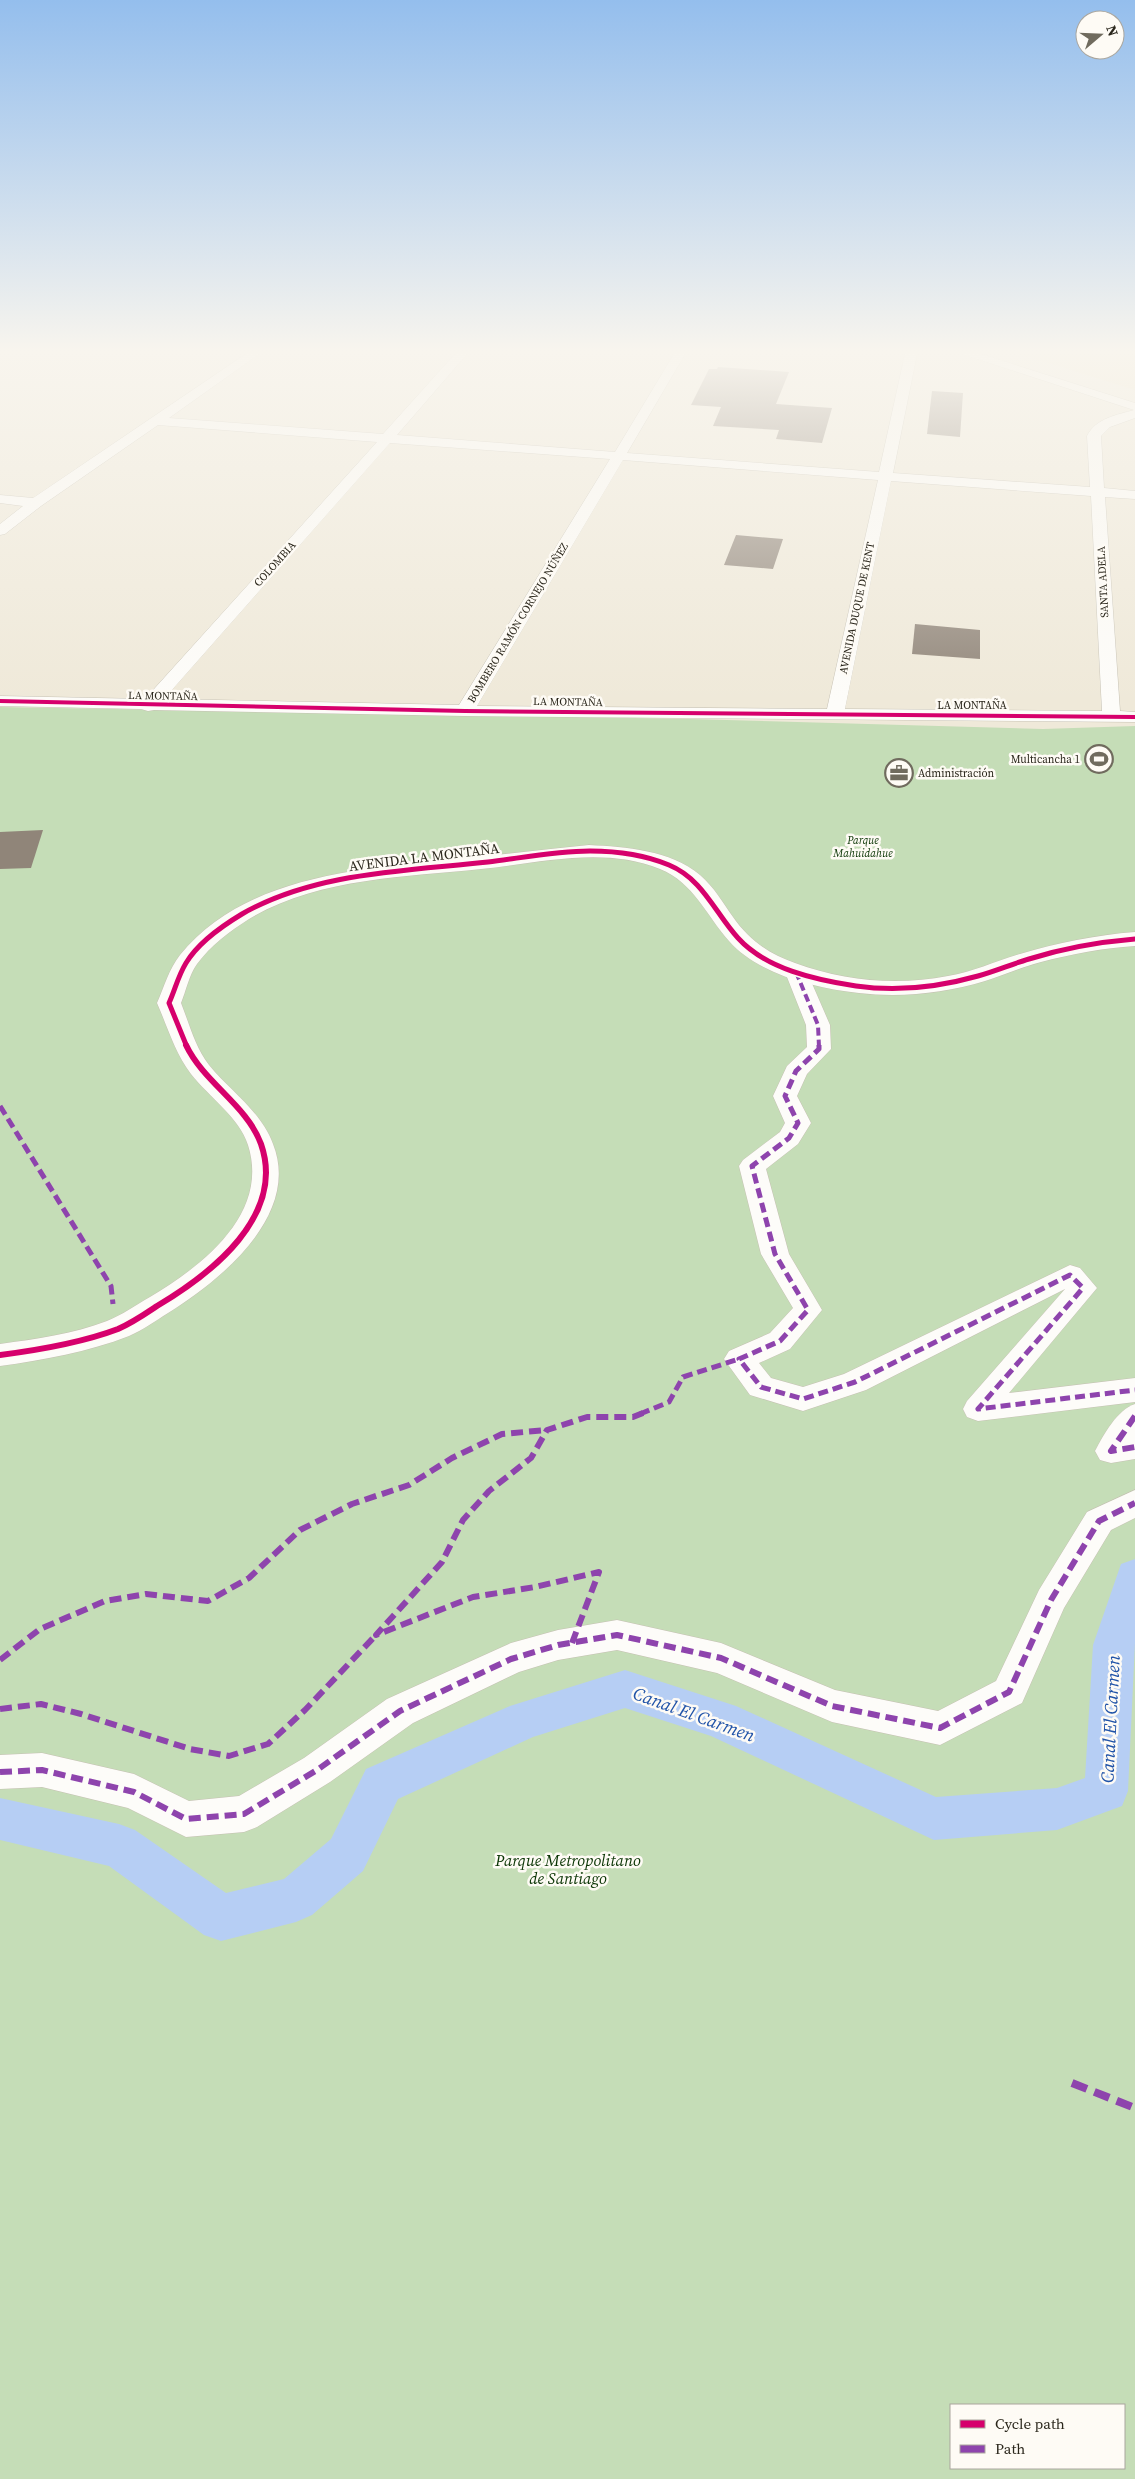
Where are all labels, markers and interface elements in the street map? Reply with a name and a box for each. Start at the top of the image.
north arrow [1075,10,1125,60]
text: N [1101,23,1123,39]
street label: COLOMBIA [251,538,300,590]
street label: BOMBERO RAMÓN CORNEJO NÚÑEZ [464,540,572,706]
street label: AVENIDA DUQUE DE KENT [836,540,878,675]
street label: SANTA ADELA [1094,545,1112,618]
street label: LA MONTAÑA [128,688,199,704]
street label: LA MONTAÑA [533,694,604,710]
street label: LA MONTAÑA [937,698,1008,713]
sports icon: Multicancha 1 [1084,744,1114,774]
place label: Multicancha 1 [1011,752,1080,767]
office icon: Administración [884,758,914,788]
place label: Administración [918,766,995,781]
park label: Parque Mahuidahue [832,833,893,861]
street label: AVENIDA LA MONTAÑA [348,838,501,876]
water label: Canal El Carmen [1094,1654,1126,1784]
water label: Canal El Carmen [630,1680,758,1748]
park label: Parque Metropolitano de Santiago [494,1849,641,1889]
legend [950,2404,1125,2469]
text: Cycle path [995,2413,1065,2434]
text: Path [995,2438,1025,2459]

